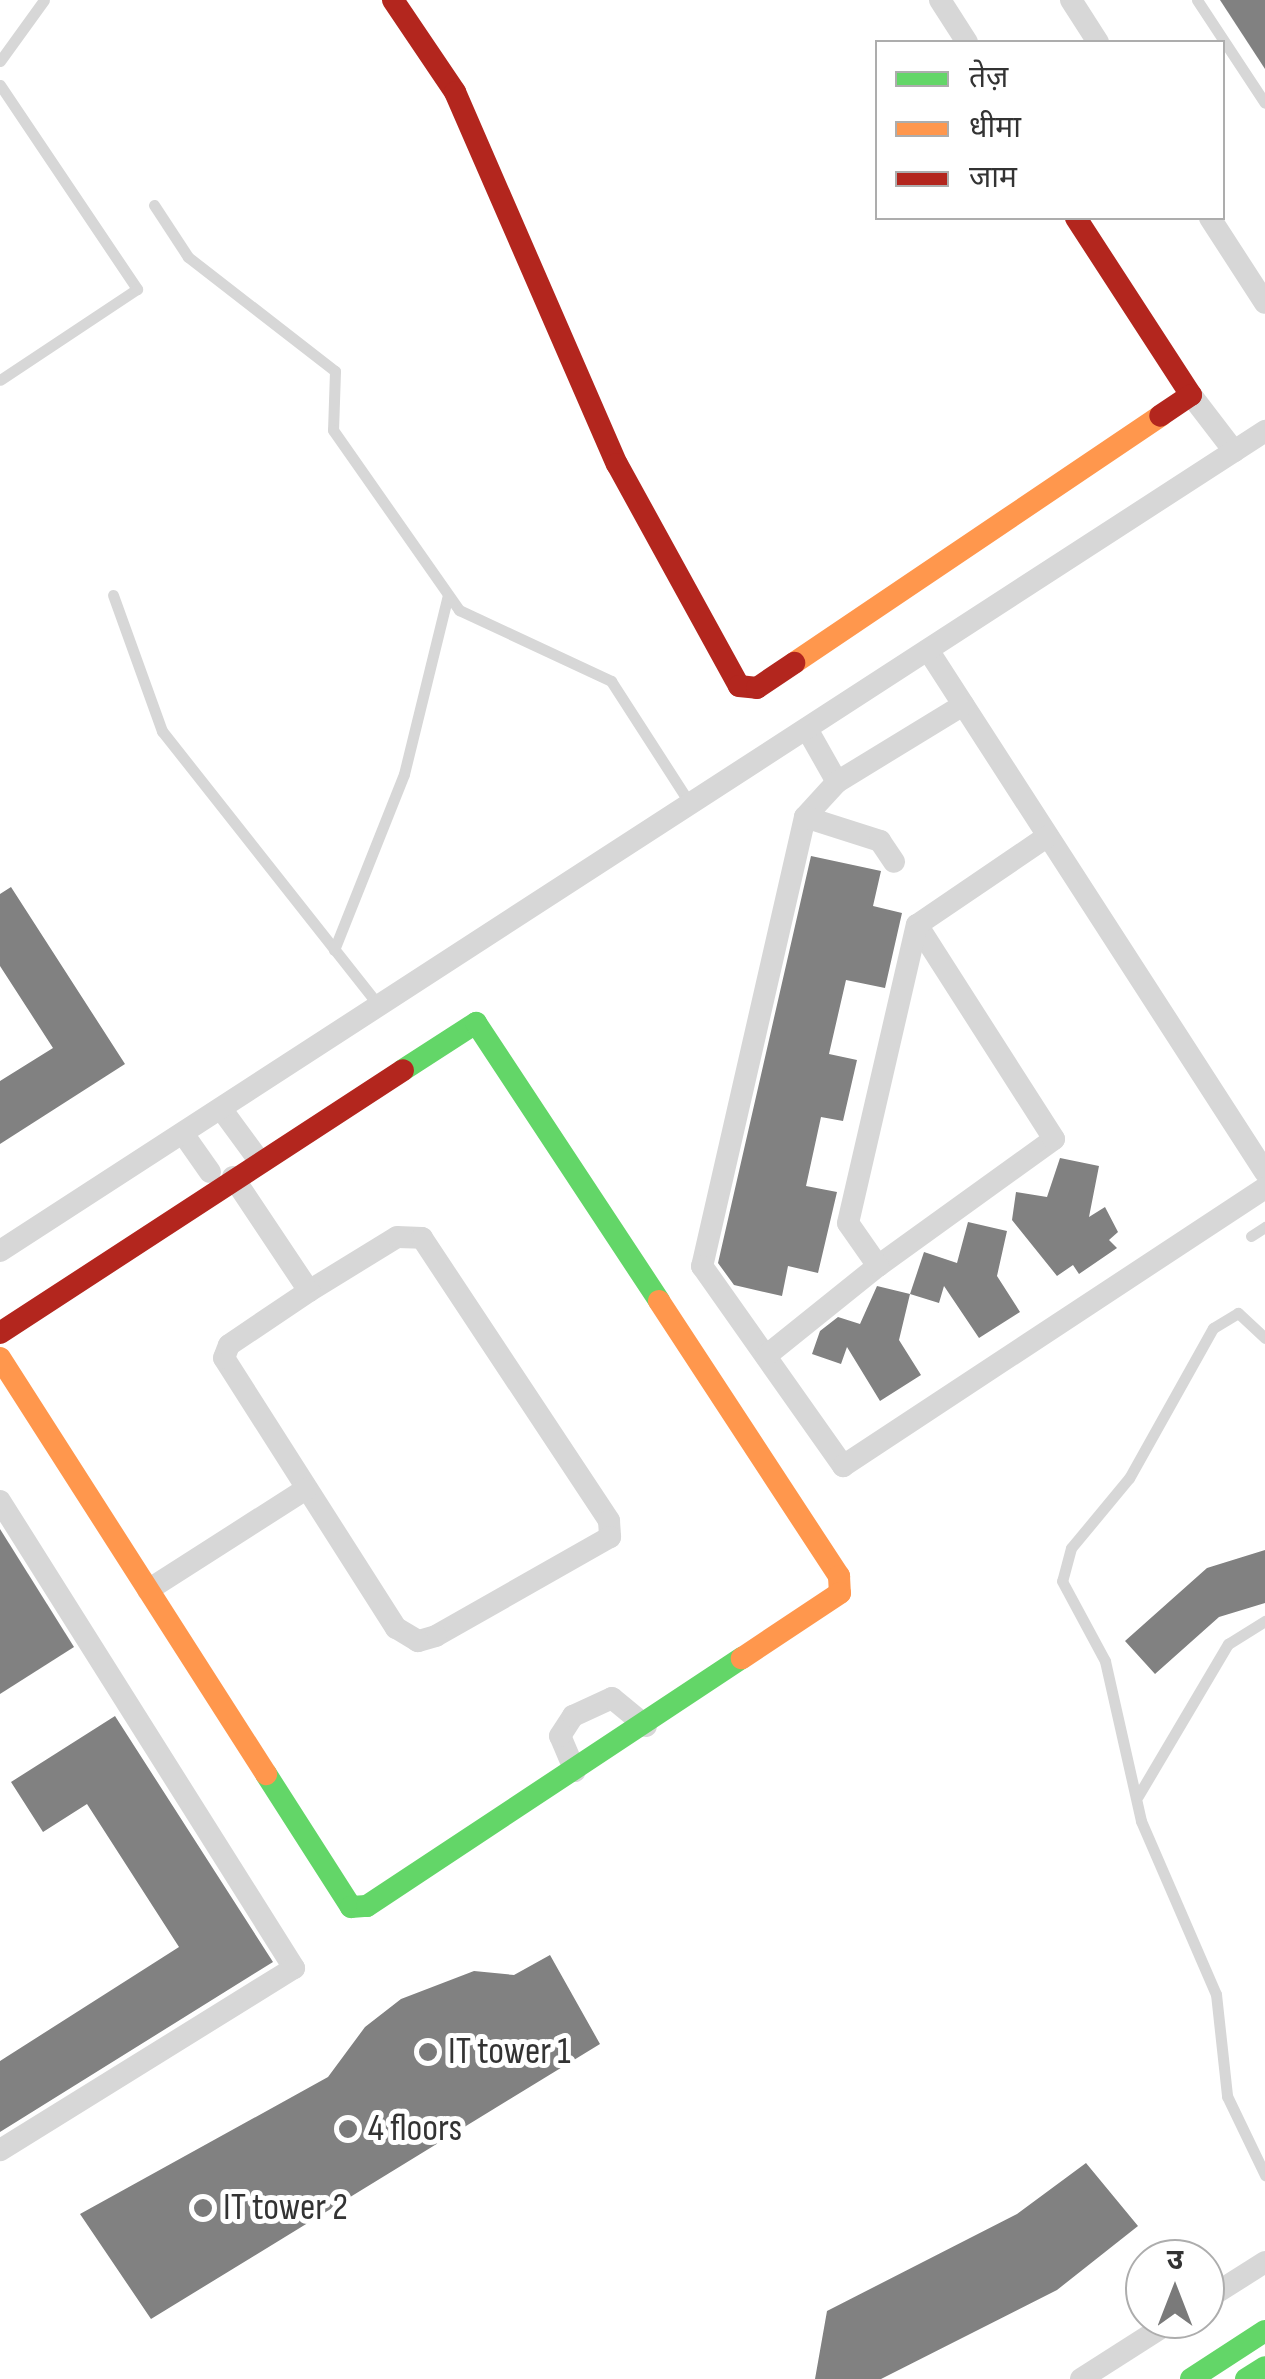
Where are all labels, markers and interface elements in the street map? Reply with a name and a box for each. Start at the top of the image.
legend [875,40,1225,220]
text: तेज़ [969,60,1008,96]
text: धीमा [969,110,1021,146]
text: जाम [969,160,1017,196]
place label: IT tower 1 [448,2029,571,2075]
marker: IT tower 1 [417,2041,439,2063]
place label: 4 floors [368,2106,462,2152]
marker: 4 floors [337,2118,359,2140]
place label: IT tower 2 [223,2185,348,2231]
marker: IT tower 2 [192,2197,214,2219]
north arrow [1125,2239,1225,2339]
text: उ [1167,2244,1183,2277]

